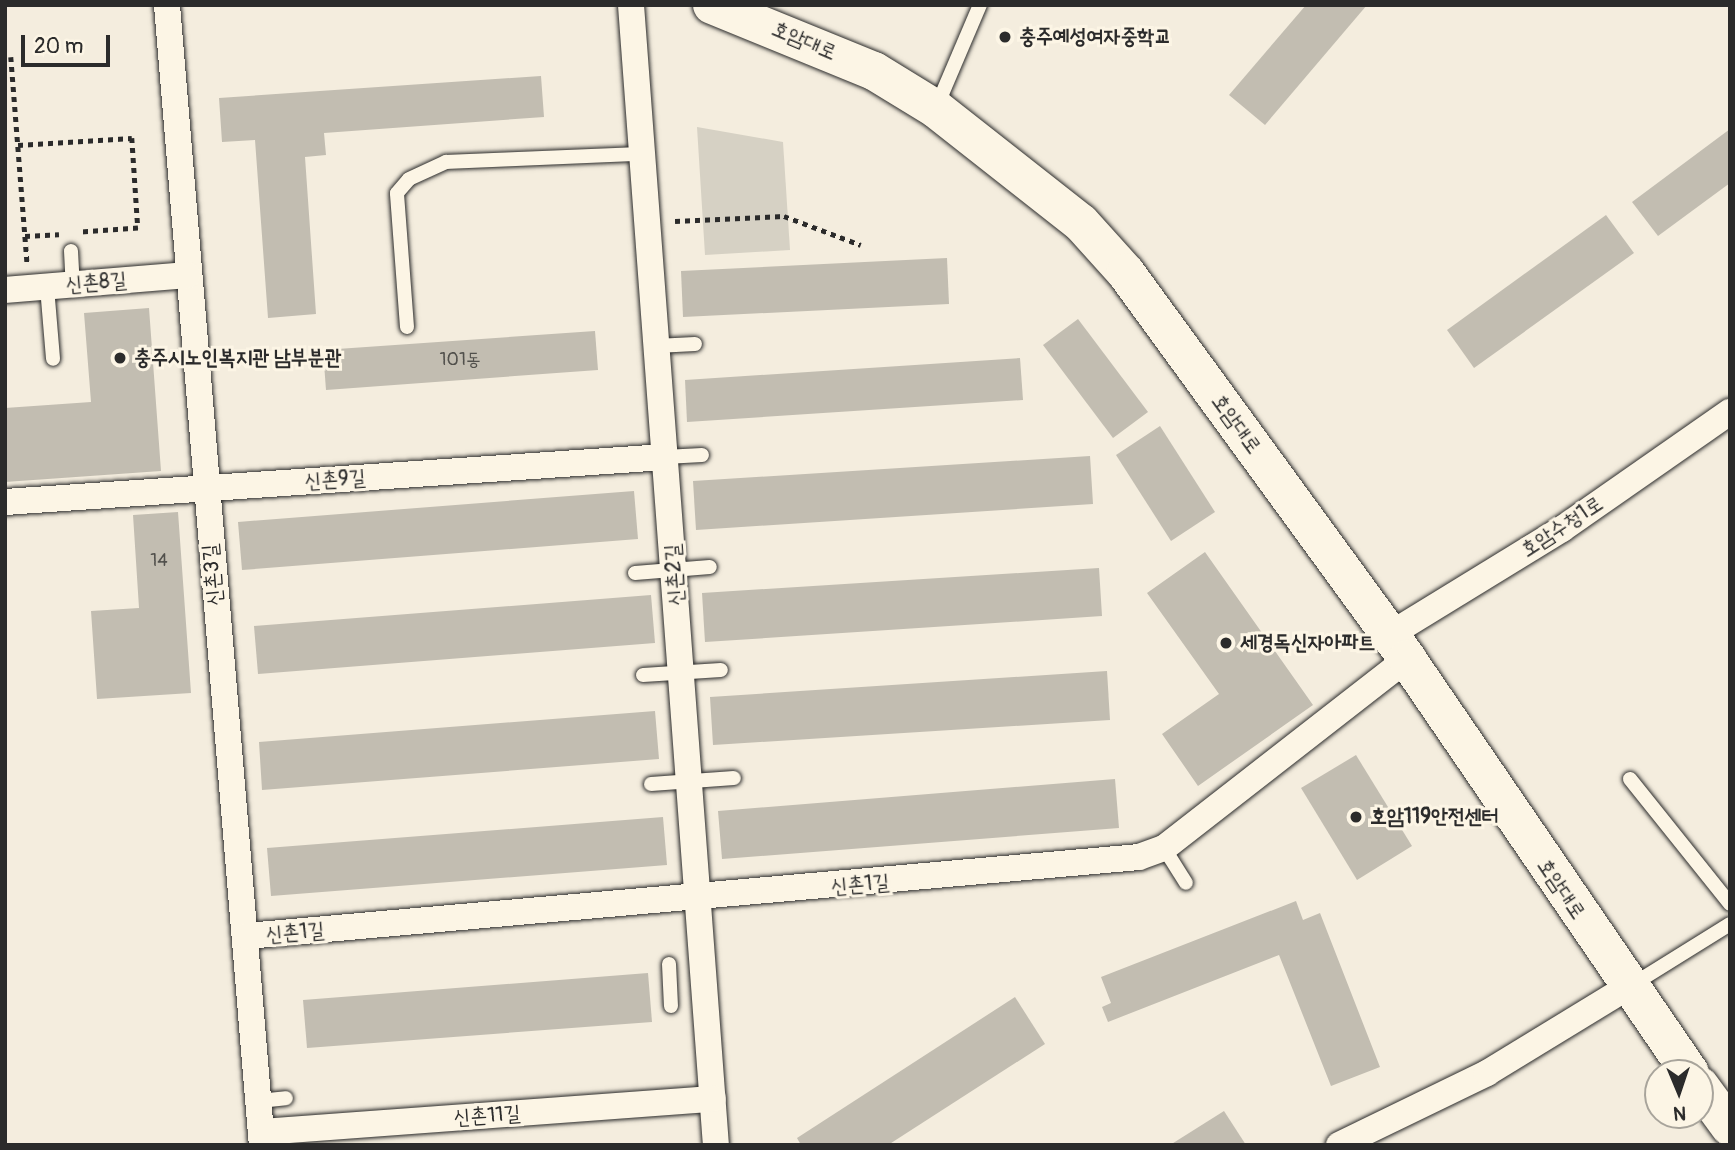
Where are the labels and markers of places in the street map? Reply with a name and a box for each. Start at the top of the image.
place label: 충주예성여자중학교 [1019,24,1171,50]
marker: 충주예성여자중학교 [997,29,1013,45]
place label: 충주시노인복지관 남부분관 [134,345,341,371]
marker: 충주시노인복지관 남부분관 [112,350,128,366]
place label: 세경독신자아파트 [1240,630,1375,656]
marker: 세경독신자아파트 [1218,635,1234,651]
place label: 호암119안전센터 [1370,804,1499,830]
marker: 호암119안전센터 [1348,809,1364,825]

